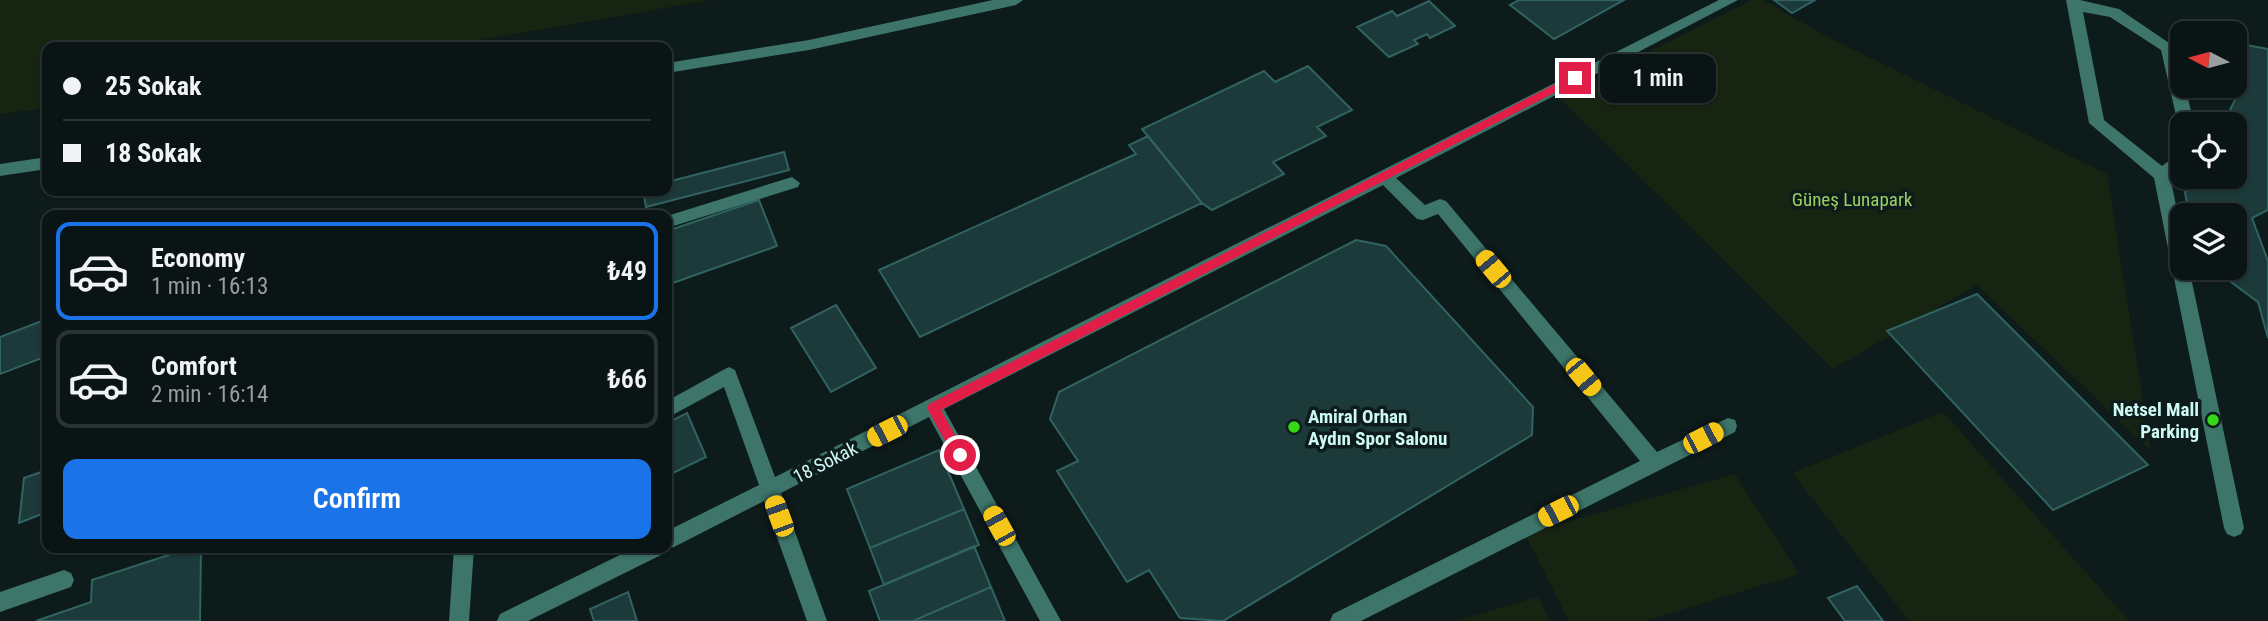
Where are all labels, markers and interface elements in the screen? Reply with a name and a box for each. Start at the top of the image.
north arrow [2170,21,2247,98]
map controls [2170,21,2247,280]
callout: 1 min [1600,54,1715,102]
route end [1559,62,1591,94]
text: 1 min [1633,65,1683,92]
text: 25 Sokak [105,71,201,101]
button: locate [2170,112,2247,189]
text: 18 Sokak [105,138,201,168]
park label: Güneş Lunapark [1792,188,1913,211]
button: layers [2170,203,2247,280]
icon: car [67,240,130,303]
text: Economy [151,243,245,273]
car [1472,246,1515,292]
text: ₺49 [607,256,647,286]
text: 1 min · 16:13 [151,273,268,300]
icon: car [67,348,130,411]
text: Comfort [151,351,237,381]
car [1562,354,1605,400]
text: ₺66 [607,364,647,394]
text: 2 min · 16:14 [151,381,268,408]
place label: Netsel Mall Parking [2113,398,2199,443]
place label: Amiral Orhan Aydın Spor Salonu [1308,405,1447,450]
car [864,412,911,450]
marker: Netsel Mall Parking [2205,412,2221,428]
marker: Amiral Orhan Aydın Spor Salonu [1286,419,1302,435]
car [1680,419,1727,457]
street label: 18 Sokak [789,436,861,488]
route start [944,439,976,471]
button: Confirm [63,459,651,539]
car [1535,492,1582,530]
car [762,493,797,539]
car [980,503,1019,549]

